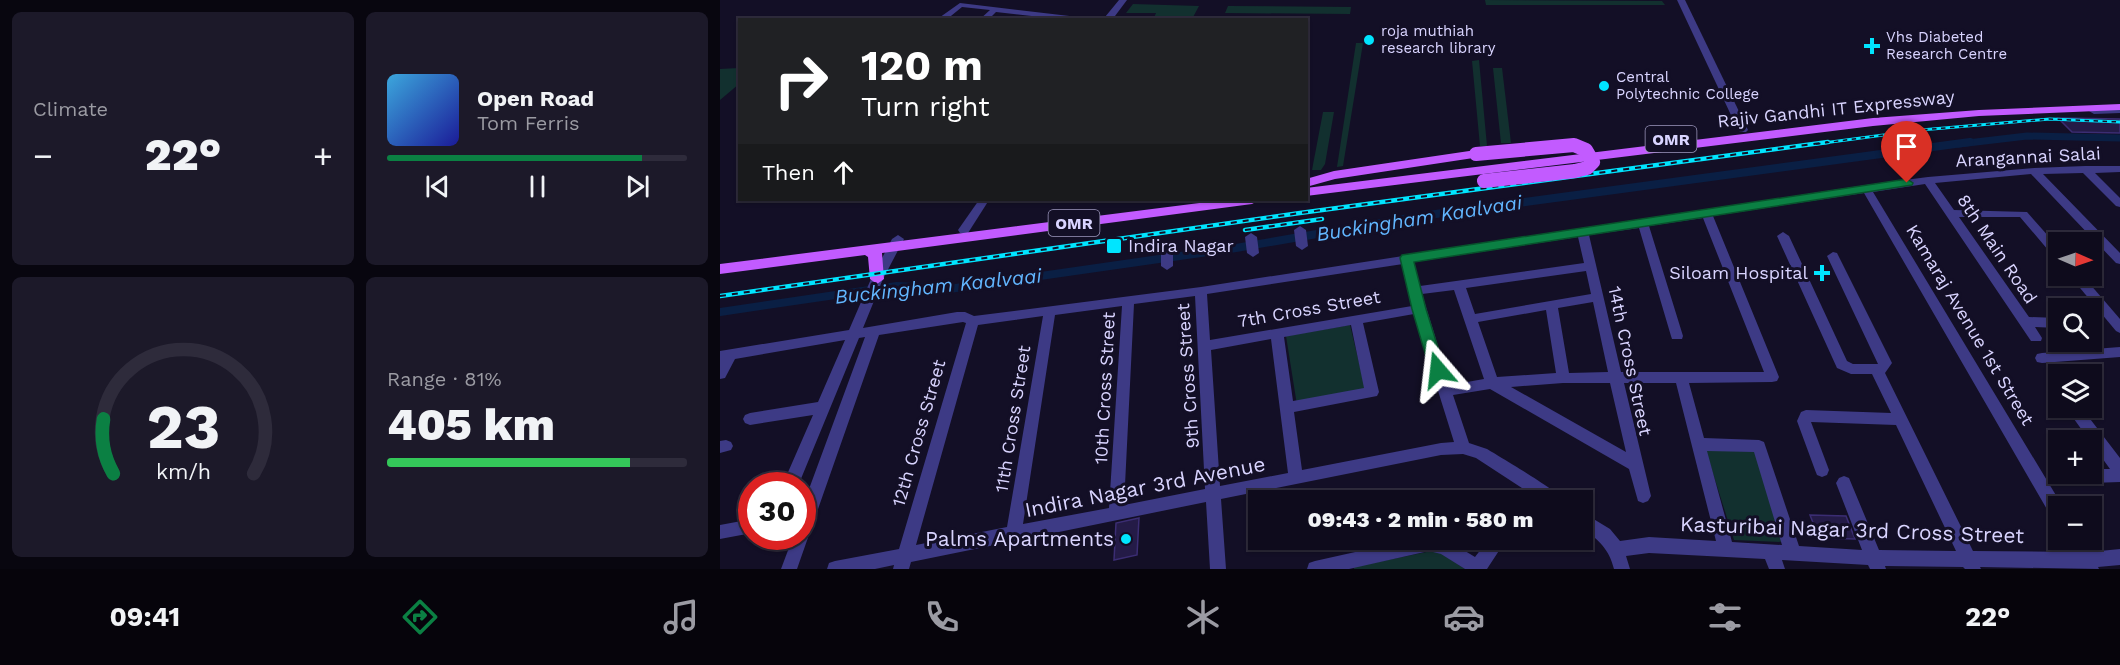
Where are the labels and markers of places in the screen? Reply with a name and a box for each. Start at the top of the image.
place label: roja muthiah research library [1381,22,1496,57]
place label: Vhs Diabeted Research Centre [1886,28,2007,63]
marker: roja muthiah research library [1362,33,1376,47]
marker: Vhs Diabeted Research Centre [1863,37,1881,55]
place label: Central Polytechnic College [1616,68,1759,103]
marker: Central Polytechnic College [1597,79,1611,93]
pin [1881,121,1932,183]
place label: Indira Nagar [1128,235,1234,256]
marker: Indira Nagar [1105,237,1123,255]
place label: Siloam Hospital [1669,262,1808,283]
marker: Siloam Hospital [1813,264,1831,282]
place label: Palms Apartments [925,526,1114,551]
marker: Palms Apartments [1119,532,1133,546]

